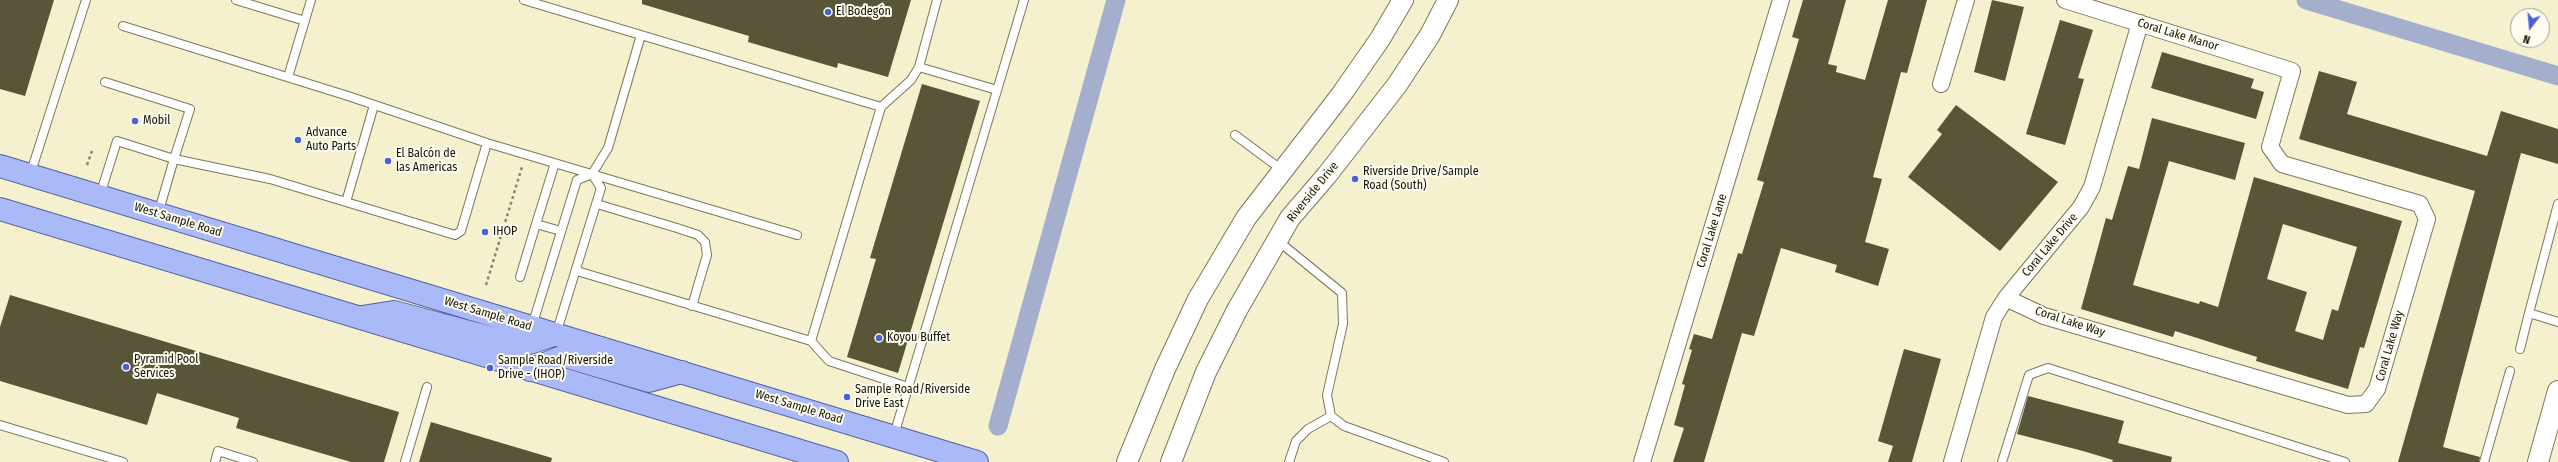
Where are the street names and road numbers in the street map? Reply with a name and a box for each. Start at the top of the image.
street label: Coral Lake Manor [2136,16,2220,54]
street label: Riverside Drive [1284,159,1342,225]
street label: Coral Lake Lane [1694,192,1730,270]
street label: West Sample Road [132,200,224,240]
street label: Coral Lake Drive [2019,210,2081,280]
street label: West Sample Road [442,294,534,334]
street label: Coral Lake Way [2033,304,2107,340]
street label: Coral Lake Way [2373,309,2407,383]
street label: West Sample Road [753,387,845,427]

